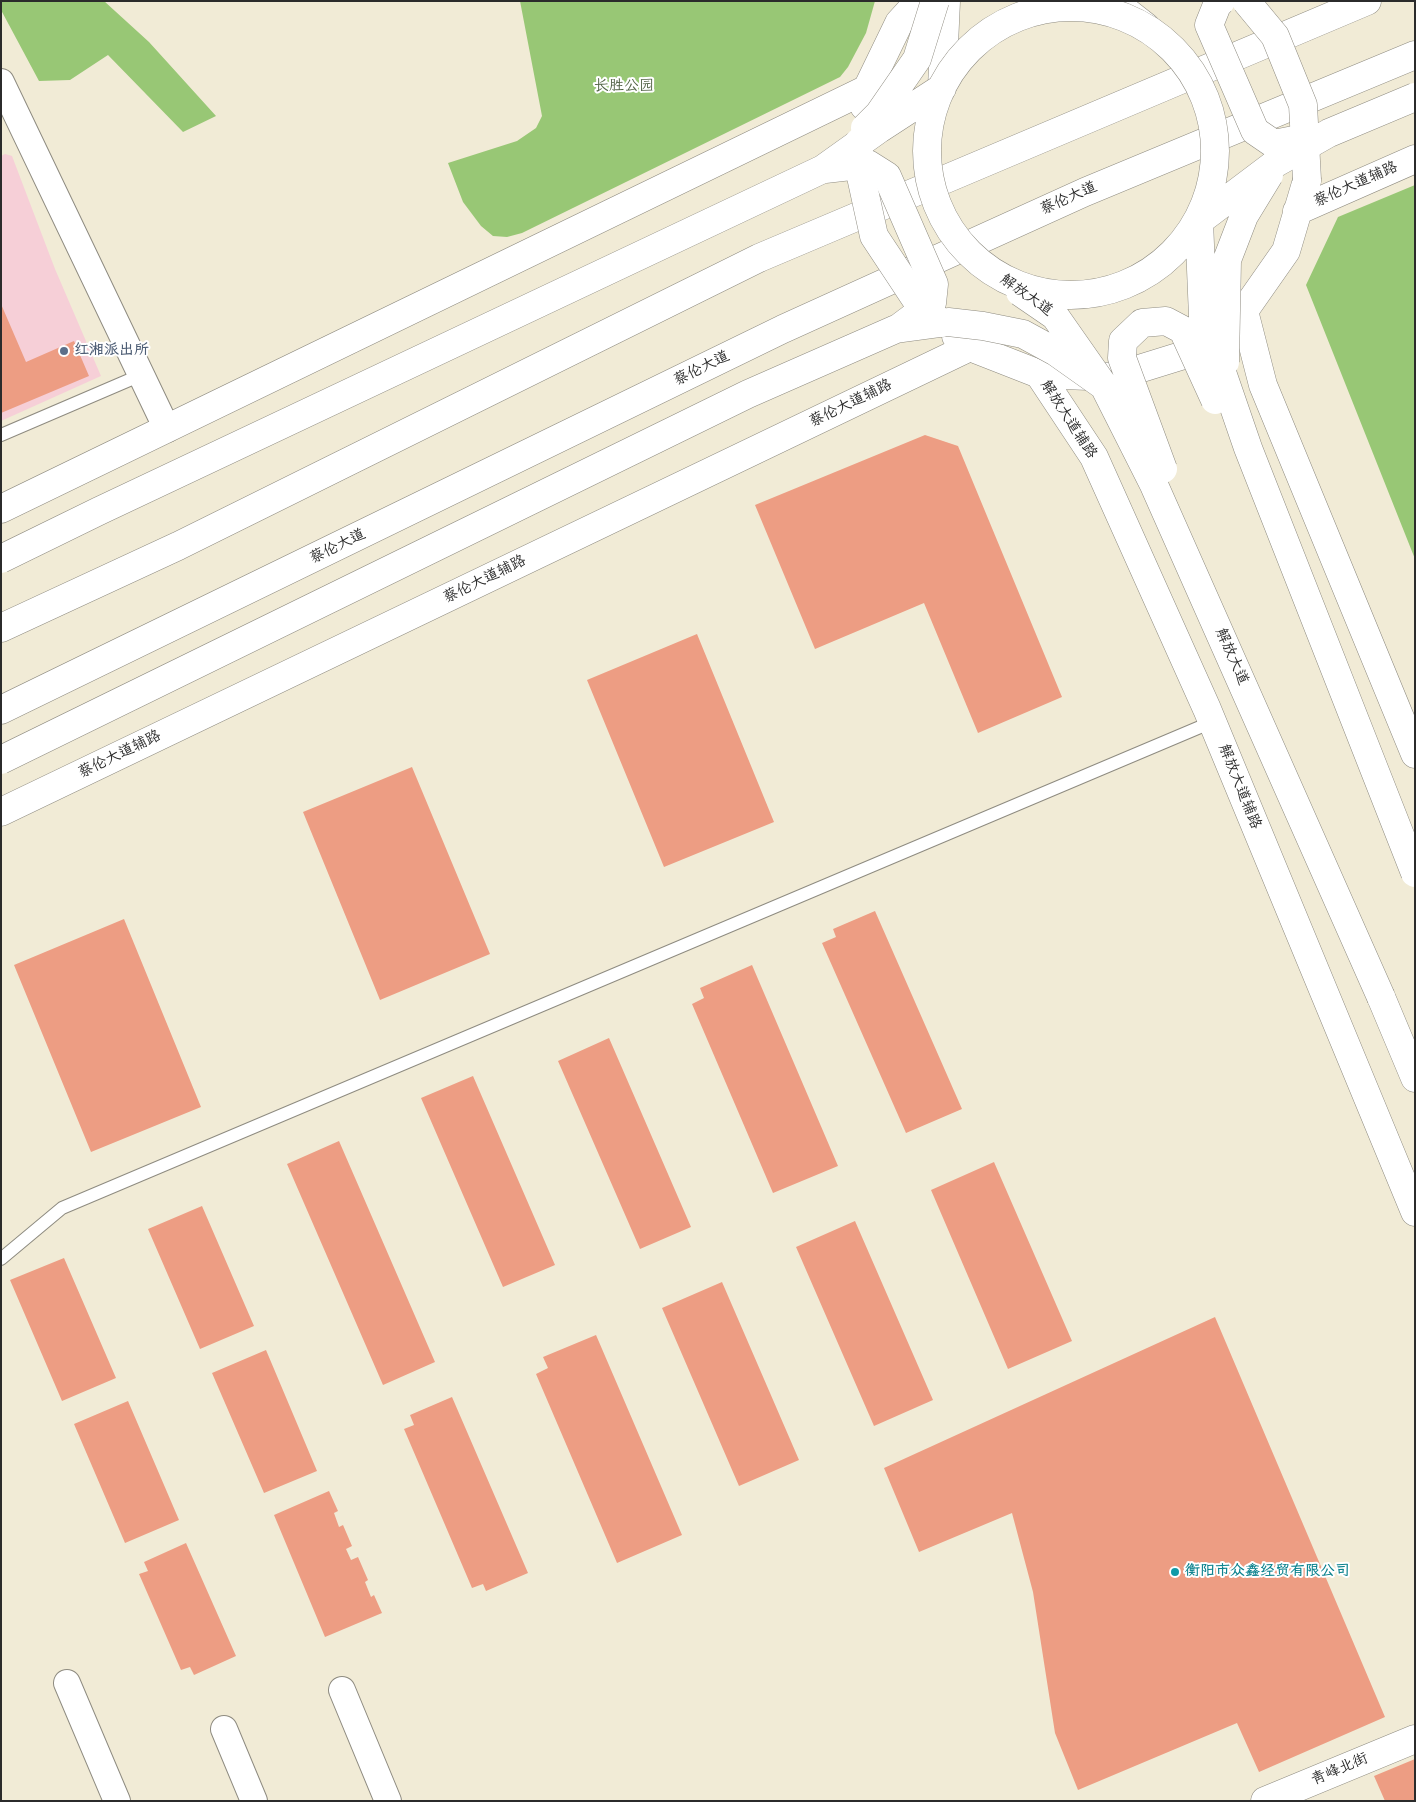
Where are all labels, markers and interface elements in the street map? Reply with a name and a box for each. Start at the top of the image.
park label: 长胜公园 [594,78,654,96]
street label: 蔡伦大道辅路 [1311,158,1401,212]
street label: 蔡伦大道 [1038,179,1100,219]
street label: 解放大道 [996,271,1056,321]
place label: 红湘派出所 [74,342,149,360]
marker: 红湘派出所 [58,345,70,357]
street label: 蔡伦大道 [671,348,733,390]
street label: 蔡伦大道辅路 [807,376,895,432]
street label: 解放大道辅路 [1036,377,1100,463]
street label: 蔡伦大道 [307,526,369,568]
street label: 蔡伦大道辅路 [441,552,529,608]
street label: 解放大道 [1211,626,1251,688]
street label: 蔡伦大道辅路 [76,727,164,783]
street label: 解放大道辅路 [1214,742,1264,832]
place label: 衡阳市众鑫经贸有限公司 [1185,1563,1350,1581]
marker: 衡阳市众鑫经贸有限公司 [1169,1566,1181,1578]
street label: 青峰北街 [1309,1750,1371,1790]

